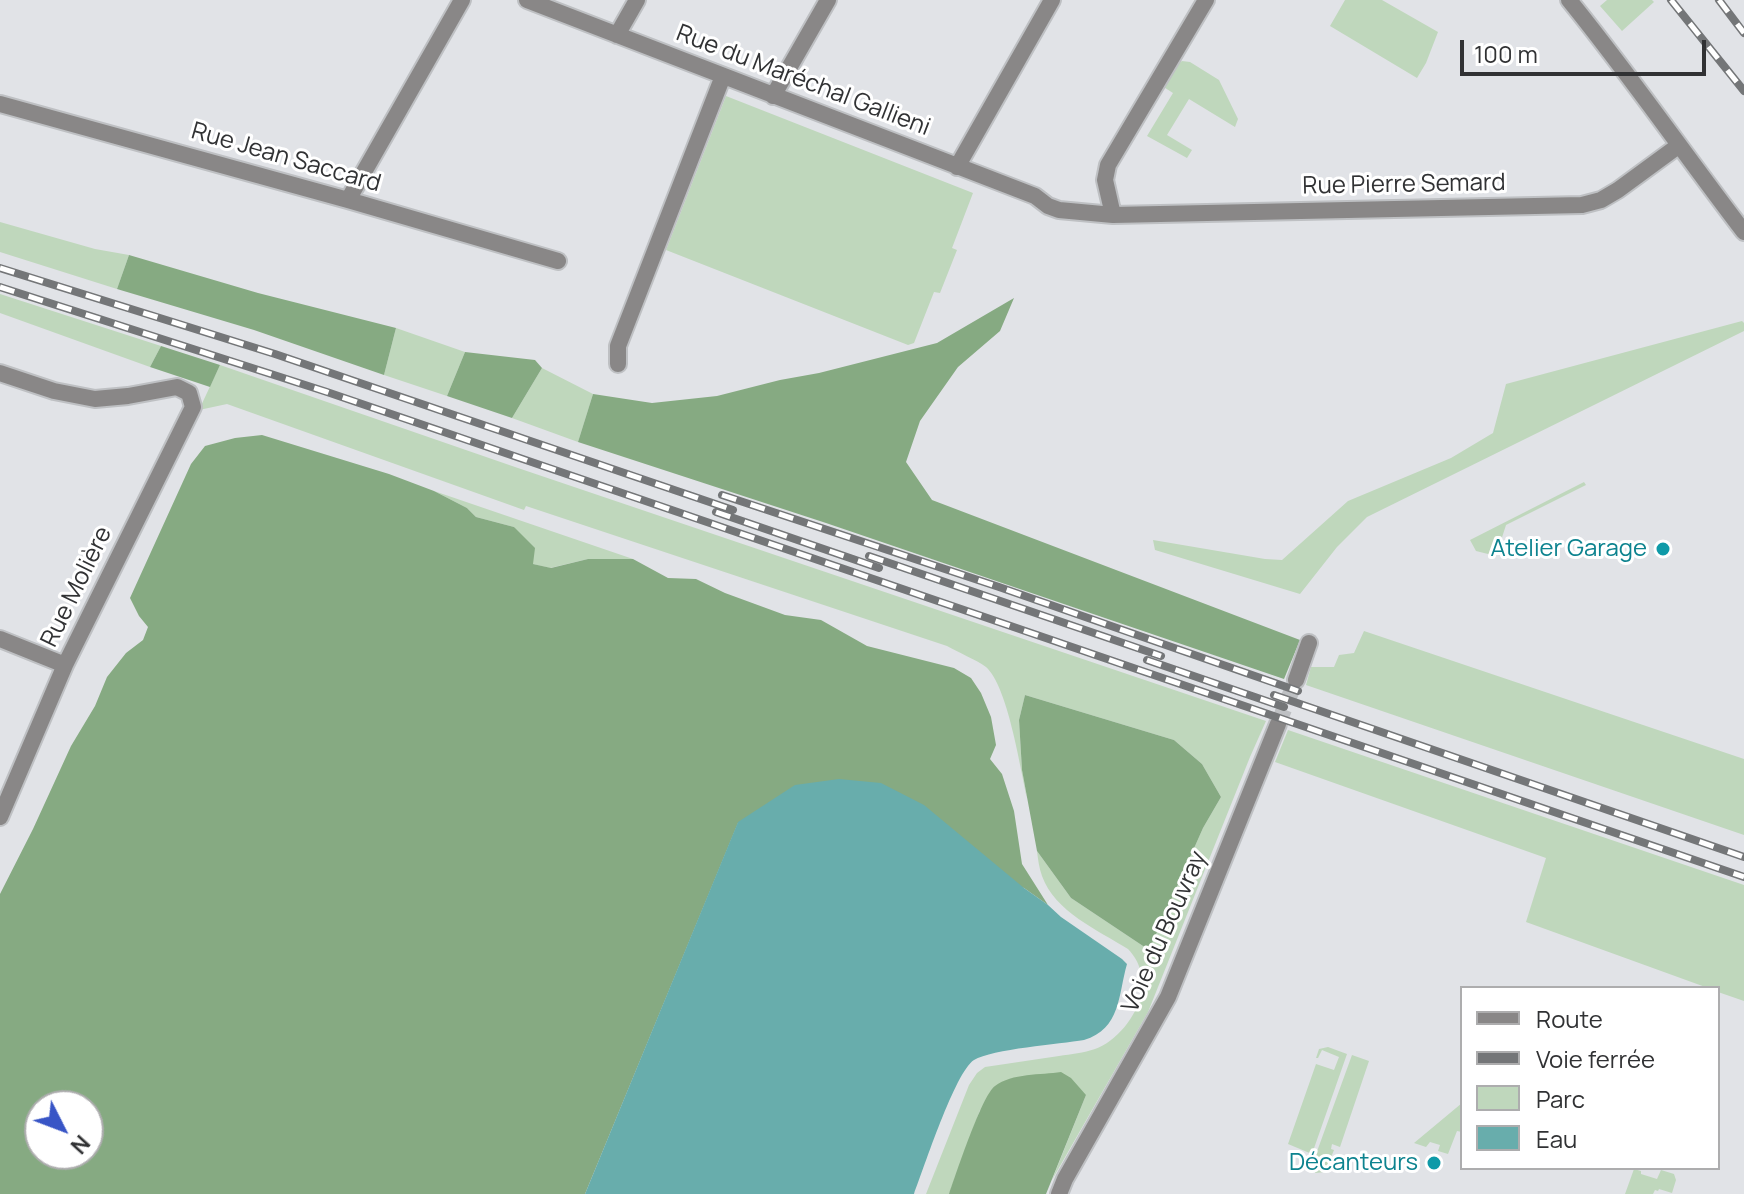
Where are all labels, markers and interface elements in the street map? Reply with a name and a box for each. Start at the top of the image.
street label: Rue du Maréchal Gallieni [672,19,934,143]
scale bar [1464,24,1710,74]
text: 100 m [1474,37,1538,70]
street label: Rue Jean Saccard [188,117,384,199]
street label: Rue Pierre Semard [1302,169,1506,201]
street label: Rue Molière [36,522,118,652]
place label: Atelier Garage [1490,535,1647,563]
marker: Atelier Garage [1654,540,1672,558]
street label: Voie du Bouvray [1117,847,1213,1017]
legend [1460,986,1720,1170]
text: Route [1536,1002,1603,1035]
text: Voie ferrée [1536,1042,1655,1075]
text: Parc [1536,1082,1585,1115]
north arrow [24,1090,104,1170]
text: Eau [1536,1122,1577,1155]
text: N [64,1129,97,1161]
place label: Décanteurs [1289,1149,1418,1177]
marker: Décanteurs [1425,1154,1443,1172]

